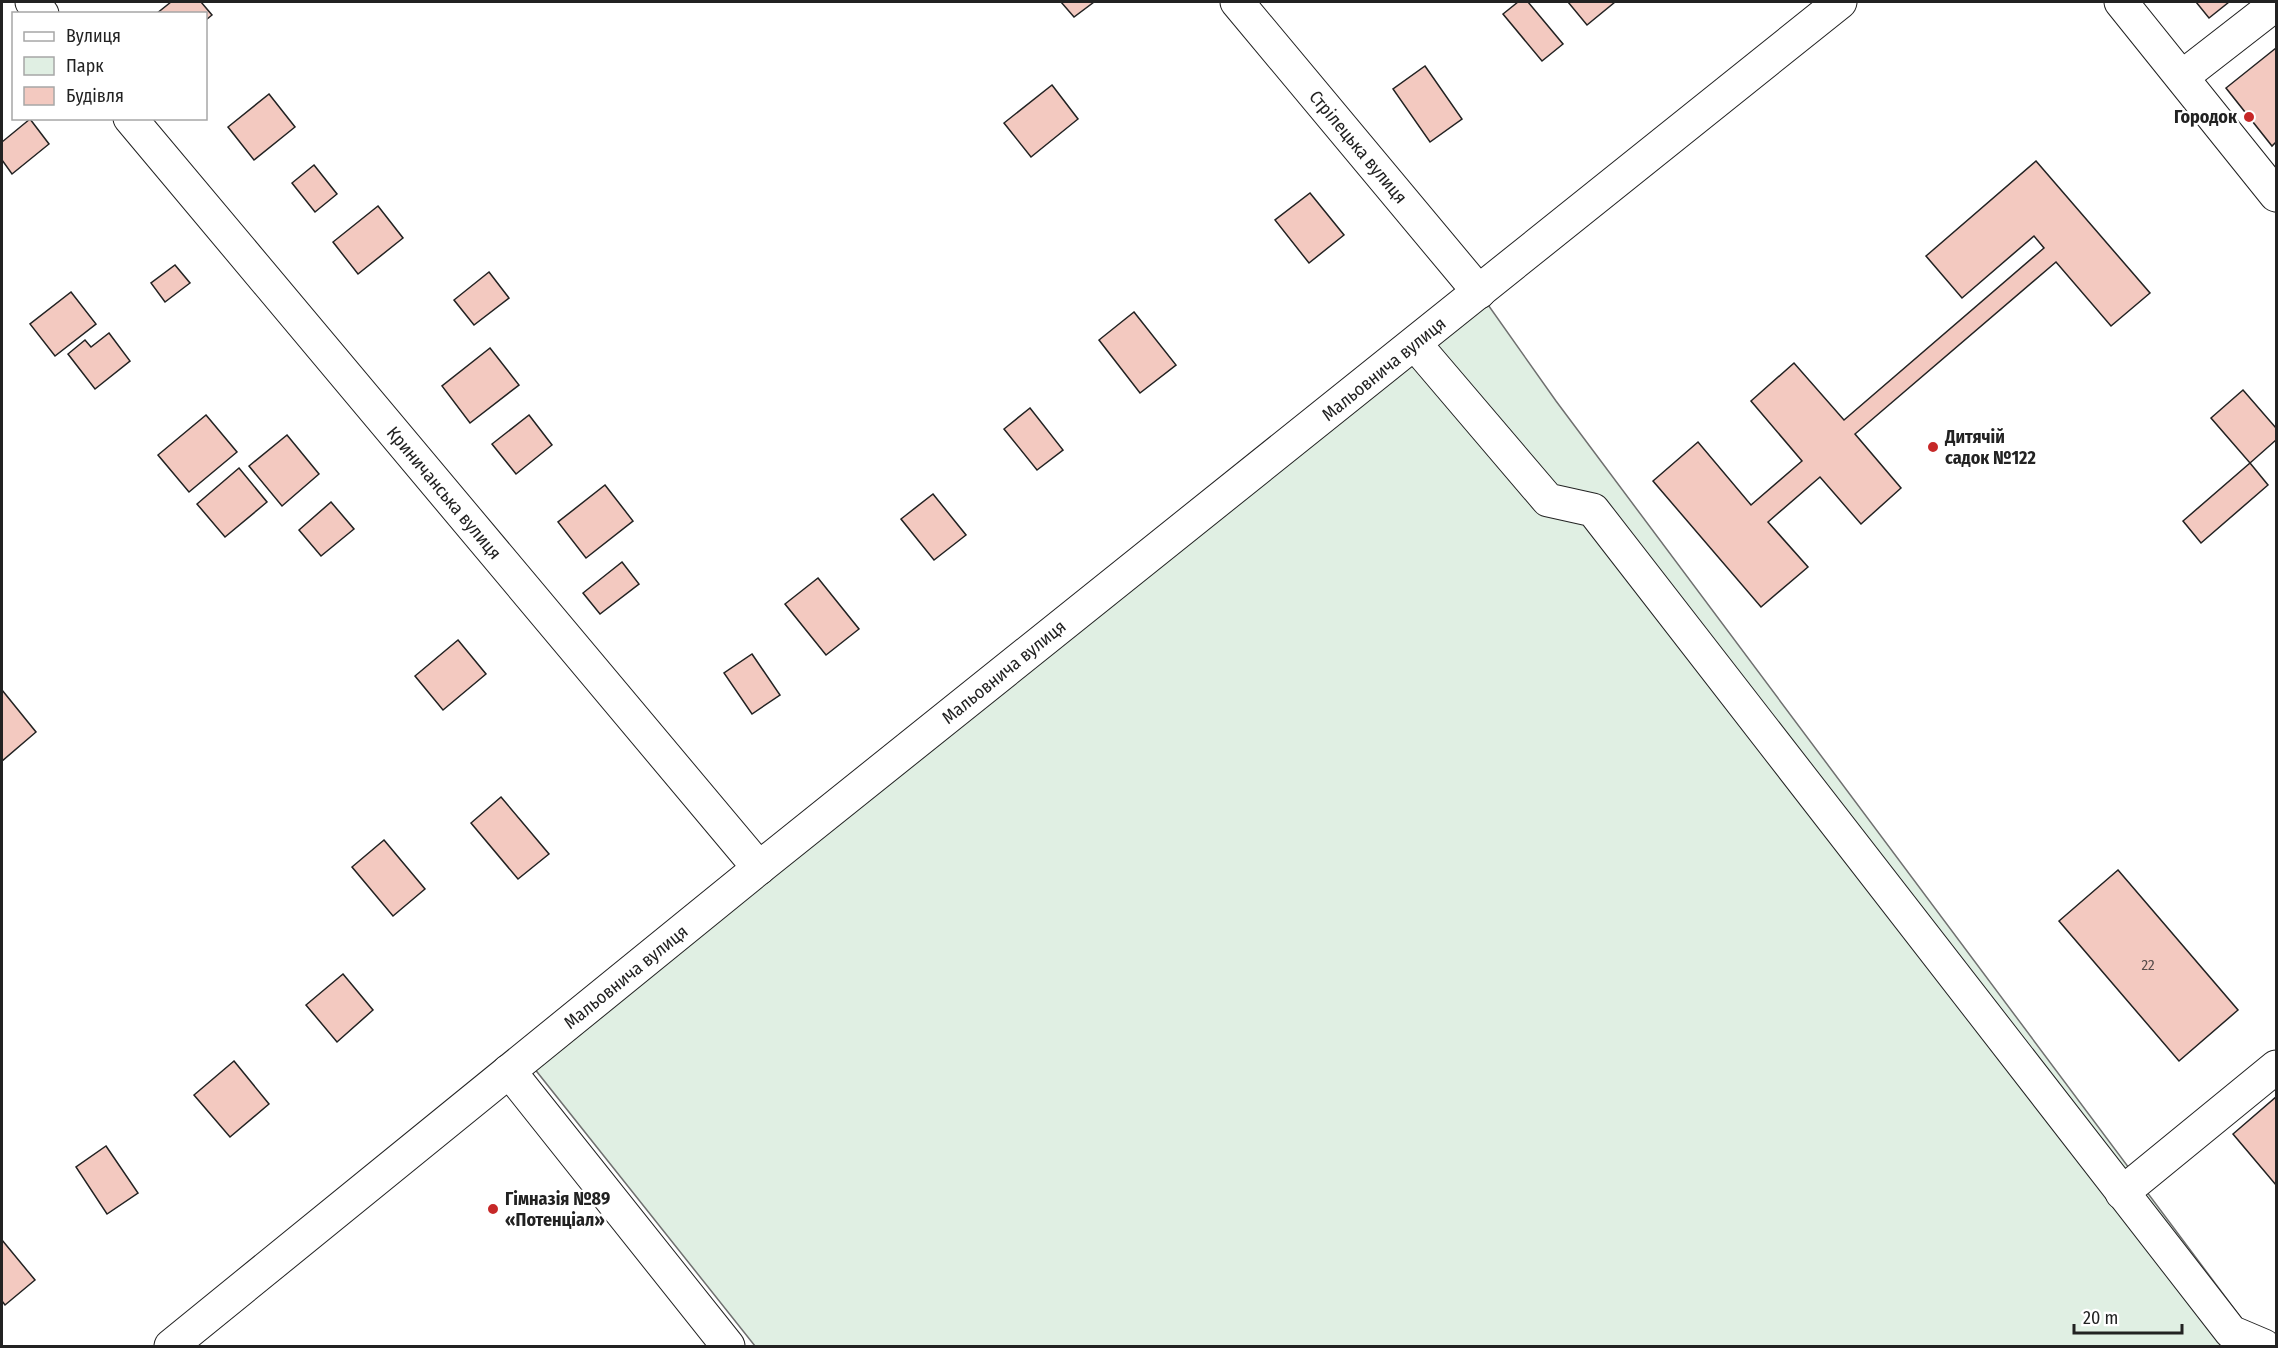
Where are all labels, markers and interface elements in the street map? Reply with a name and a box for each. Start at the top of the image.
legend [12,12,207,120]
text: Вулиця [66,25,121,47]
text: Парк [66,55,104,77]
text: Будівля [66,85,124,107]
street label: Стрілецька вулиця [1304,86,1412,208]
place label: Городок [2174,106,2238,128]
marker: Городок [2242,110,2256,124]
street label: Мальовнича вулиця [1318,312,1450,426]
street label: Криничанська вулиця [382,422,506,564]
place label: Дитячій садок №122 [1944,426,2036,469]
marker: Дитячій садок №122 [1926,440,1940,454]
street label: Мальовнича вулиця [938,615,1070,729]
street label: Мальовнича вулиця [560,920,692,1034]
house number: 22 [2141,956,2155,974]
place label: Гімназія №89 «Потенціал» [505,1188,610,1231]
marker: Гімназія №89 «Потенціал» [486,1202,500,1216]
scale bar [2074,1297,2182,1335]
text: 20 m [2083,1307,2118,1329]

